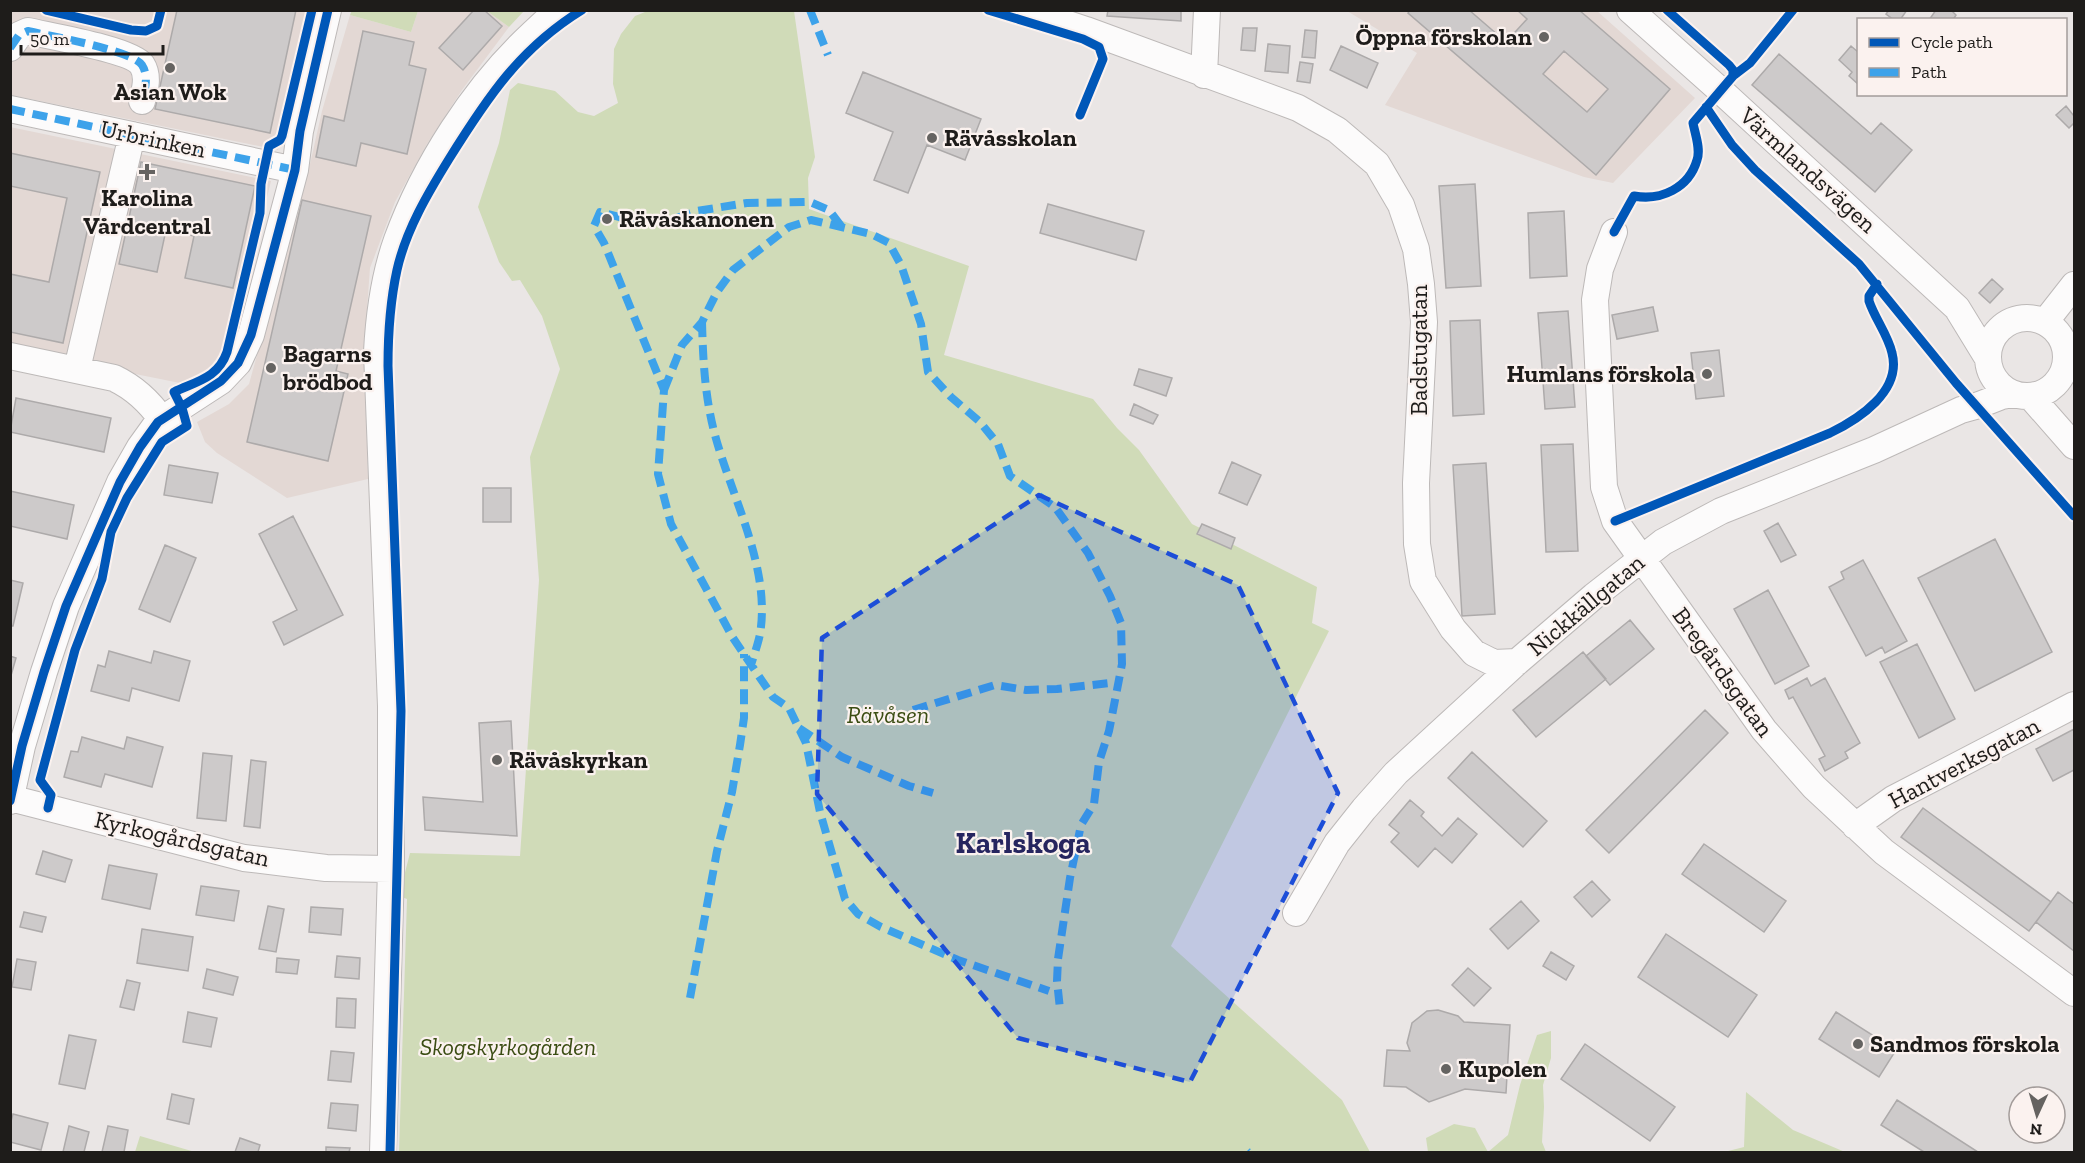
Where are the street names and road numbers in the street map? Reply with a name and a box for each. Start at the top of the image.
street label: Värmlandsvägen [1733,100,1883,239]
street label: Urbrinken [98,113,209,164]
street label: Badstugatan [1404,284,1433,416]
street label: Nickkällgatan [1521,547,1650,662]
street label: Bregårdsgatan [1667,601,1780,742]
street label: Hantverksgatan [1883,710,2045,815]
street label: Kyrkogårdsgatan [92,804,272,873]

